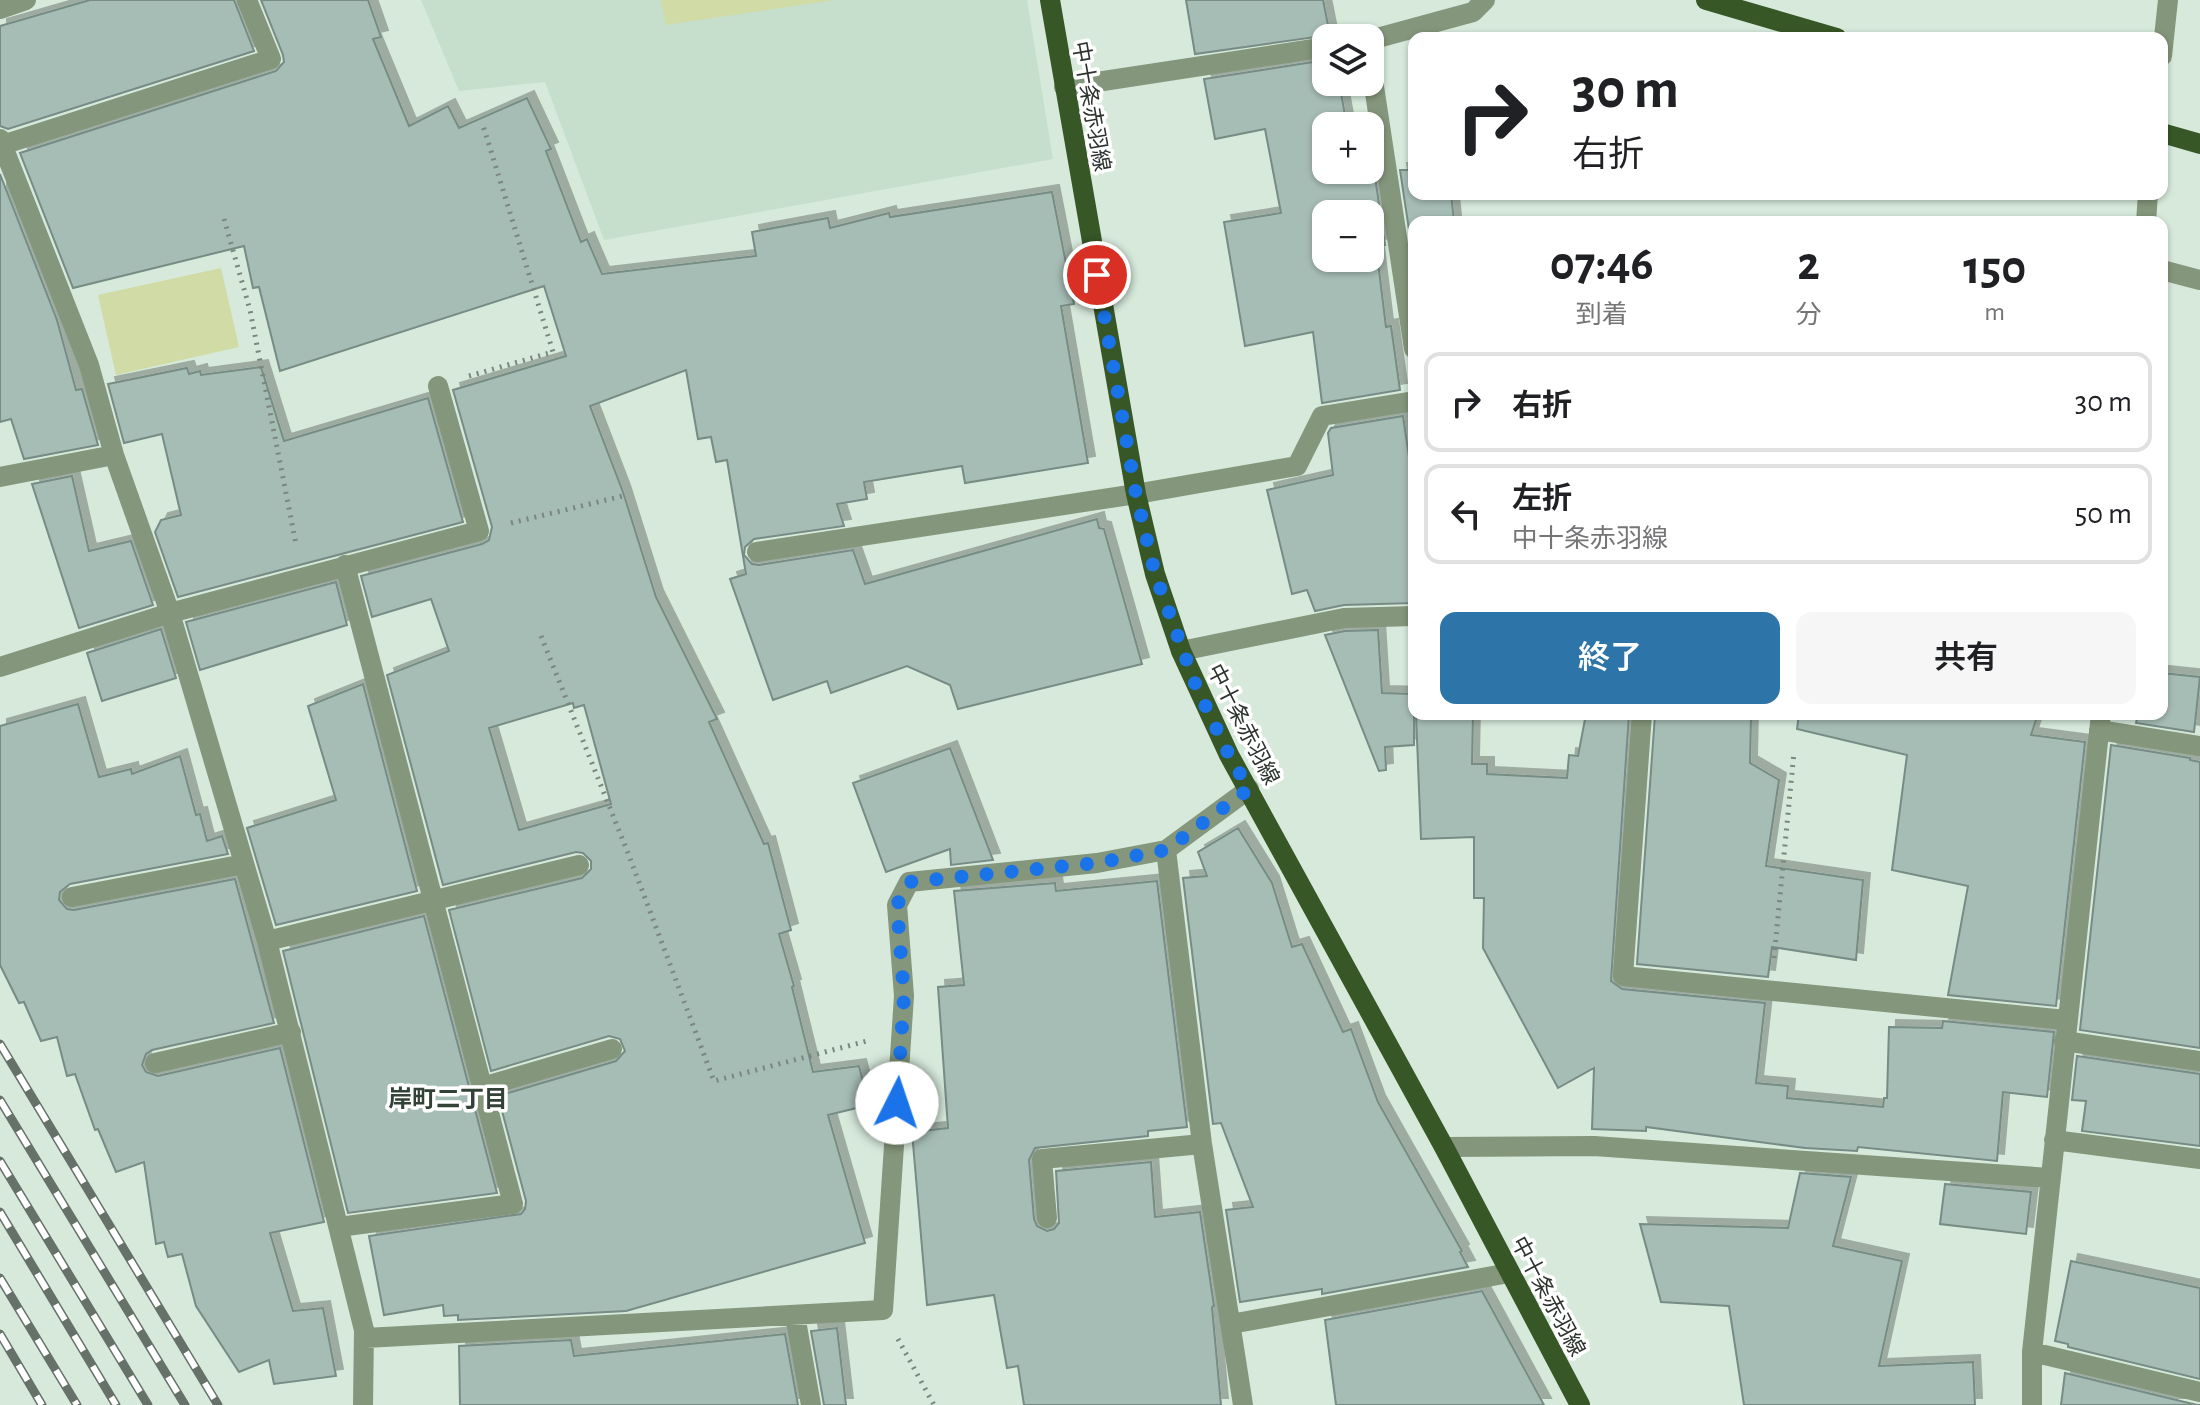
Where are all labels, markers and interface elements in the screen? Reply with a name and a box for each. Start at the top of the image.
map controls [1312,24,1384,272]
button: layers [1312,24,1384,96]
street label: 中十条赤羽線 [1069,39,1114,173]
text: 30 m [1572,62,1679,118]
icon: right [1440,64,1544,168]
button: + [1312,112,1384,184]
text: 右折 [1572,137,1644,173]
button: − [1312,200,1384,272]
pin [1063,241,1131,309]
text: 07:46 [1550,241,1654,289]
text: 2 [1797,241,1820,289]
text: 150 [1963,245,2026,293]
icon: arrive [1075,253,1119,297]
text: m [1984,299,2005,325]
text: 到着 [1576,302,1628,328]
text: 分 [1796,302,1822,328]
icon: right [1444,380,1488,424]
text: 30 m [2075,387,2132,417]
text: 右折 [1512,391,1572,421]
text: 左折 [1512,484,1572,514]
icon: left [1444,492,1488,536]
text: 50 m [2075,499,2132,529]
text: 中十条赤羽線 [1512,526,1668,552]
button: 終了 [1440,612,1780,704]
button: 共有 [1796,612,2136,704]
street label: 中十条赤羽線 [1203,660,1284,788]
position arrow [855,1061,939,1145]
district label: 岸町二丁目 [388,1086,508,1112]
street label: 中十条赤羽線 [1507,1233,1590,1360]

